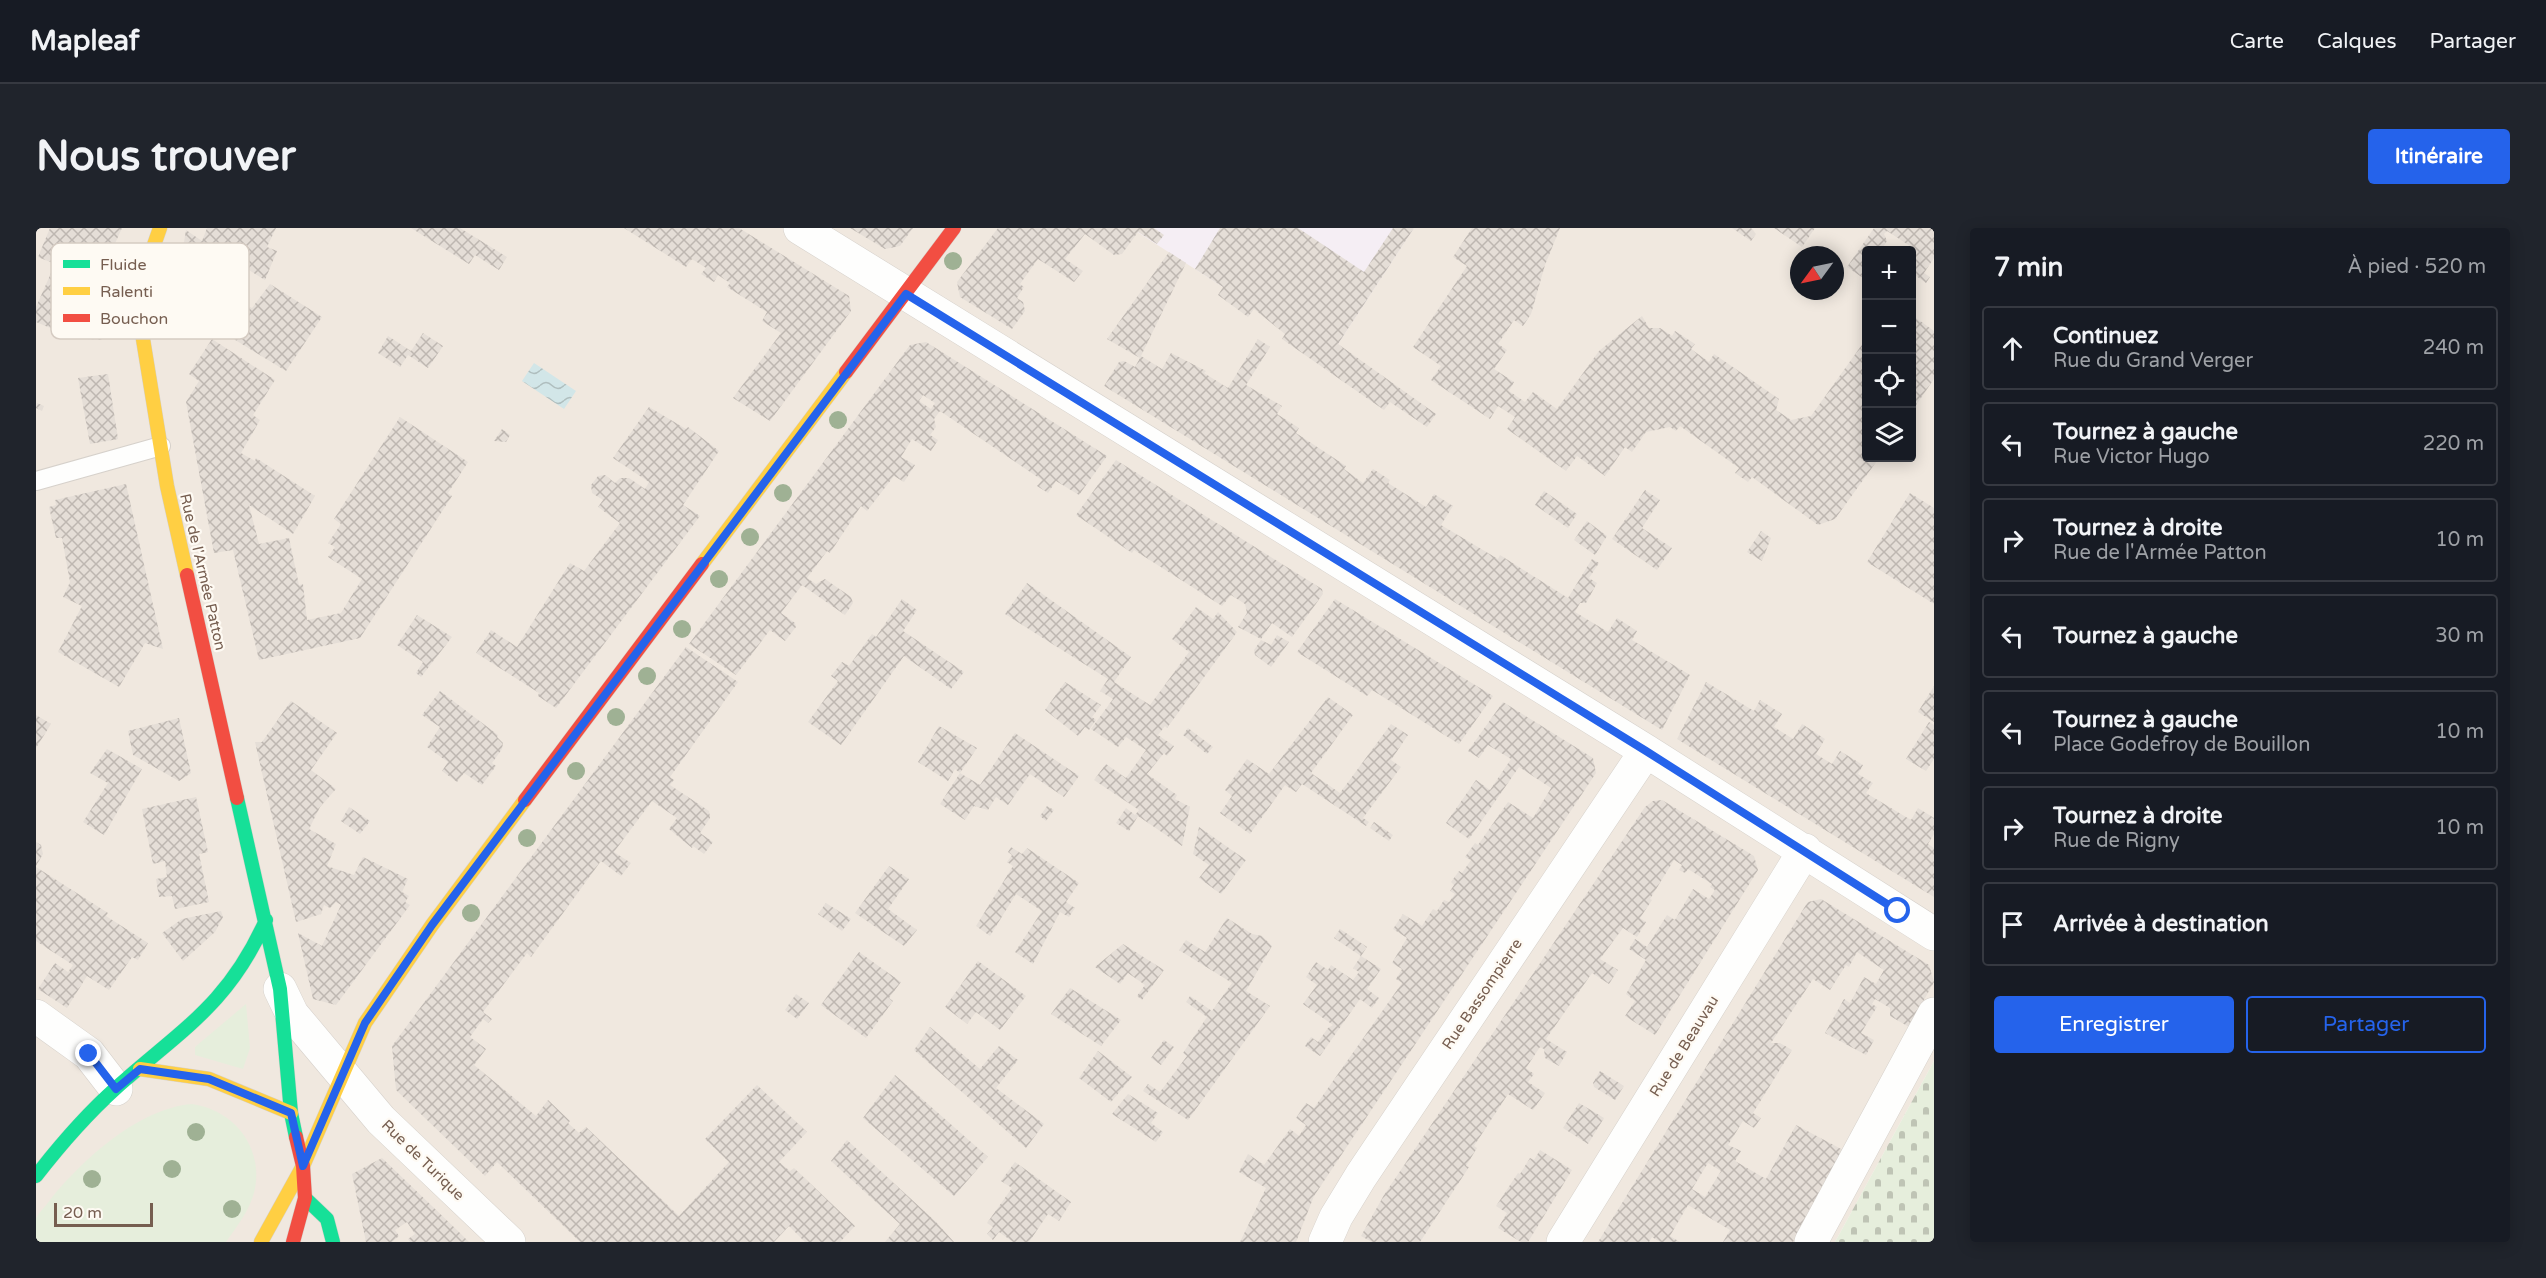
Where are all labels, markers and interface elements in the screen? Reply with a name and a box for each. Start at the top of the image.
text: Mapleaf [30,24,139,58]
text: Carte [2230,29,2284,54]
text: Calques [2317,29,2397,54]
text: Partager [2430,29,2516,54]
button: Itinéraire [2368,129,2510,184]
text: Nous trouver [36,131,296,182]
legend [51,243,249,339]
north arrow [1790,246,1844,300]
map controls [1862,246,1916,462]
button: + [1862,246,1916,300]
text: 7 min [1994,252,2063,283]
text: Fluide [100,255,146,275]
text: À pied · 520 m [2348,255,2486,279]
text: Ralenti [100,282,153,302]
button: − [1862,300,1916,354]
text: Bouchon [100,309,168,329]
text: Continuez [2053,323,2158,349]
icon: ahead [1996,332,2029,365]
text: 240 m [2423,336,2484,360]
text: Rue du Grand Verger [2053,349,2253,373]
button: locate [1862,354,1916,408]
button: layers [1862,408,1916,462]
text: Tournez à gauche [2053,419,2238,445]
icon: left [1996,428,2029,461]
text: 220 m [2423,432,2484,456]
text: Rue Victor Hugo [2053,445,2210,469]
street label: Rue de l'Armée Patton [176,492,230,652]
text: Tournez à droite [2053,515,2222,541]
icon: right [1996,524,2029,557]
text: 10 m [2435,528,2484,552]
text: Rue de l'Armée Patton [2053,541,2267,565]
icon: left [1996,620,2029,653]
text: Tournez à gauche [2053,623,2238,649]
text: 30 m [2435,624,2484,648]
text: Tournez à gauche [2053,707,2238,733]
icon: left [1996,716,2029,749]
text: 10 m [2435,720,2484,744]
text: Place Godefroy de Bouillon [2053,733,2310,757]
text: Tournez à droite [2053,803,2222,829]
icon: right [1996,812,2029,845]
text: 10 m [2435,816,2484,840]
text: Rue de Rigny [2053,829,2180,853]
route start [1884,897,1910,923]
icon: arrive [1996,908,2029,941]
text: Arrivée à destination [2053,911,2269,937]
street label: Rue Bassompierre [1438,935,1526,1053]
street label: Rue de Beauvau [1646,992,1722,1100]
button: Enregistrer [1994,996,2234,1053]
button: Partager [2246,996,2486,1053]
route end [75,1040,101,1066]
street label: Rue de Turique [378,1116,468,1204]
scale bar [54,1200,153,1228]
text: 20 m [63,1203,102,1223]

